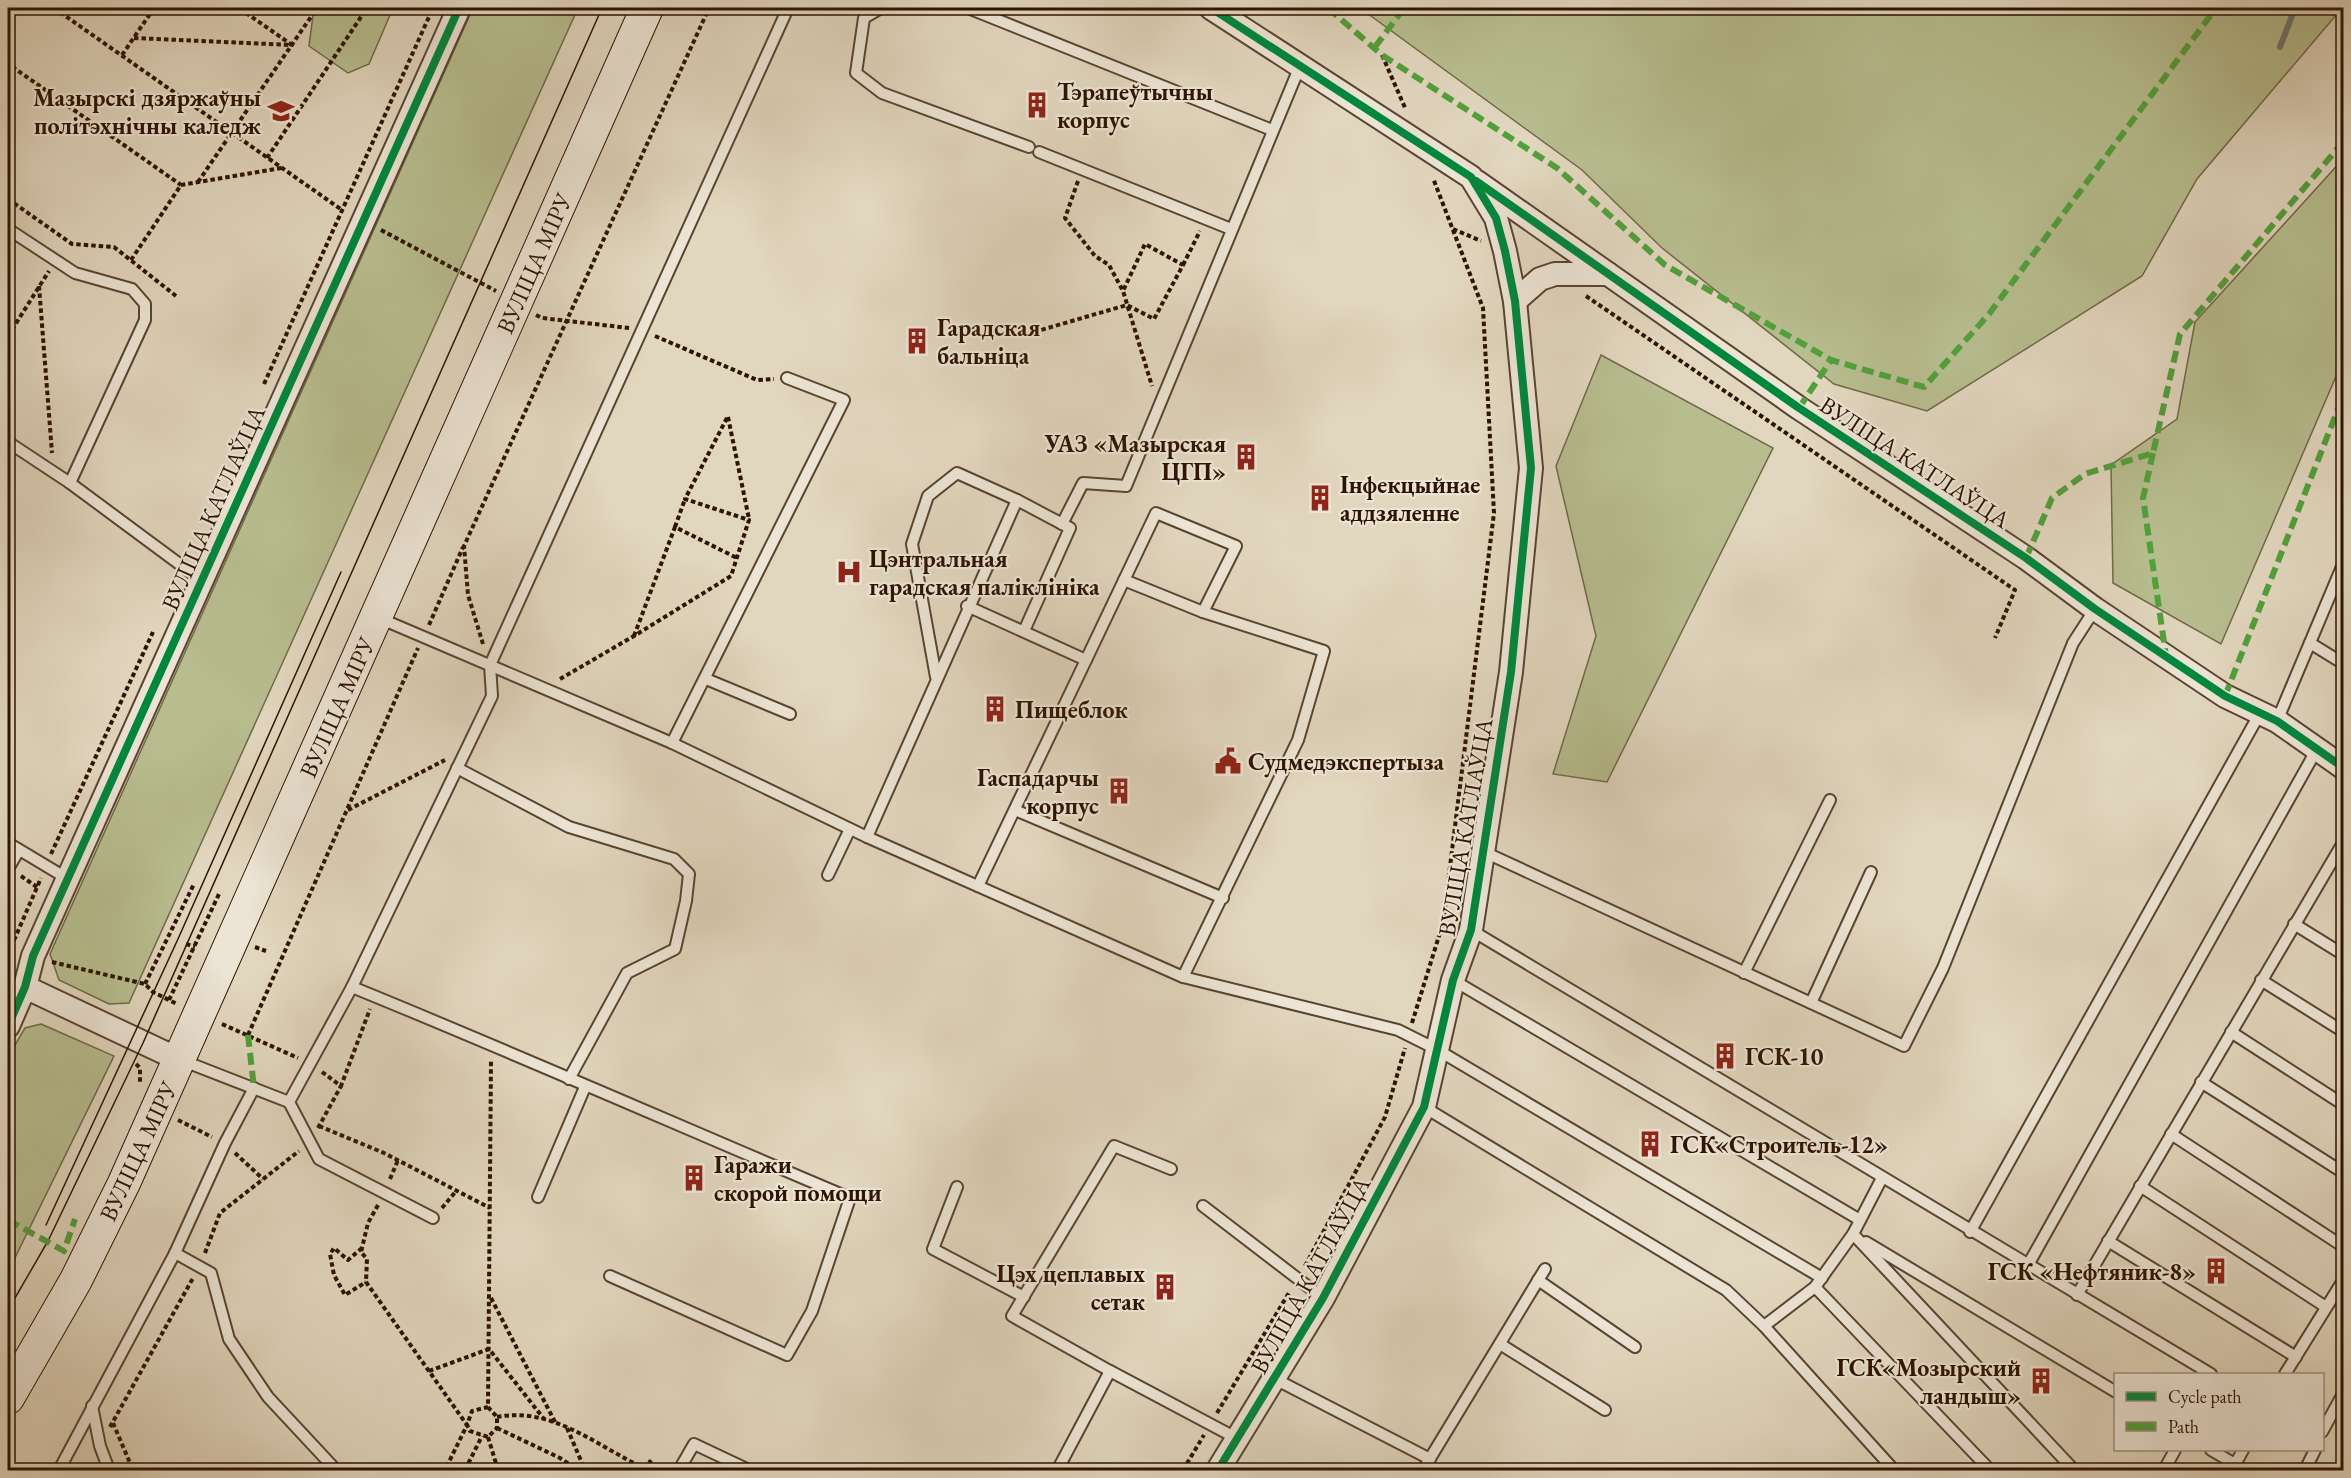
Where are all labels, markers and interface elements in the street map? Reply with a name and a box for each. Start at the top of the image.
place label: Тэрапеўтычны корпус [1057,76,1213,136]
place label: Мазырскі дзяржаўны політэхнічны каледж [33,82,262,141]
building icon: Тэрапеўтычны корпус [1022,90,1052,120]
school or university icon: Мазырскі дзяржаўны політэхнічны каледж [266,96,296,126]
street label: ВУЛІЦА МІРУ [489,187,579,338]
place label: Гарадская бальніца [937,312,1041,371]
building icon: Гарадская бальніца [902,326,932,356]
street label: ВУЛІЦА КАТЛАЎЦА [1814,389,2016,535]
street label: ВУЛІЦА КАТЛАЎЦА [154,401,272,615]
place label: УАЗ «Мазырская ЦГП» [1043,428,1226,487]
building icon: УАЗ «Мазырская ЦГП» [1231,442,1261,472]
place label: Інфекцыйнае аддзяленне [1340,469,1480,528]
building icon: Інфекцыйнае аддзяленне [1305,483,1335,513]
place label: Цэнтральная гарадская паліклініка [869,543,1100,602]
hospital icon: Цэнтральная гарадская паліклініка [834,557,864,587]
street label: ВУЛІЦА МІРУ [292,631,382,782]
building icon: Пищеблок [980,694,1010,724]
place label: Пищеблок [1015,694,1129,725]
street label: ВУЛІЦА КАТЛАЎЦА [1431,715,1499,938]
public building icon: Судмедэкспертыза [1213,746,1243,776]
place label: Судмедэкспертыза [1248,746,1445,778]
place label: Гаспадарчы корпус [977,762,1099,822]
building icon: Гаспадарчы корпус [1104,776,1134,806]
building icon: ГСК-10 [1710,1041,1740,1071]
place label: ГСК-10 [1745,1041,1824,1072]
street label: ВУЛІЦА МІРУ [92,1075,184,1226]
building icon: ГСК«Строитель-12» [1635,1129,1665,1159]
place label: ГСК«Строитель-12» [1670,1129,1888,1160]
place label: Гаражи скорой помощи [714,1149,882,1208]
building icon: Гаражи скорой помощи [679,1163,709,1193]
street label: ВУЛІЦА КАТЛАЎЦА [1243,1171,1377,1379]
place label: ГСК «Нефтяник-8» [1988,1256,2196,1287]
building icon: ГСК «Нефтяник-8» [2201,1256,2231,1286]
place label: Цэх цеплавых сетак [997,1258,1146,1317]
building icon: Цэх цеплавых сетак [1150,1272,1180,1302]
place label: ГСК«Мозырский ландыш» [1837,1352,2021,1411]
building icon: ГСК«Мозырский ландыш» [2026,1366,2056,1396]
legend [2114,1373,2324,1451]
text: Cycle path [2168,1385,2242,1408]
text: Path [2168,1415,2199,1438]

